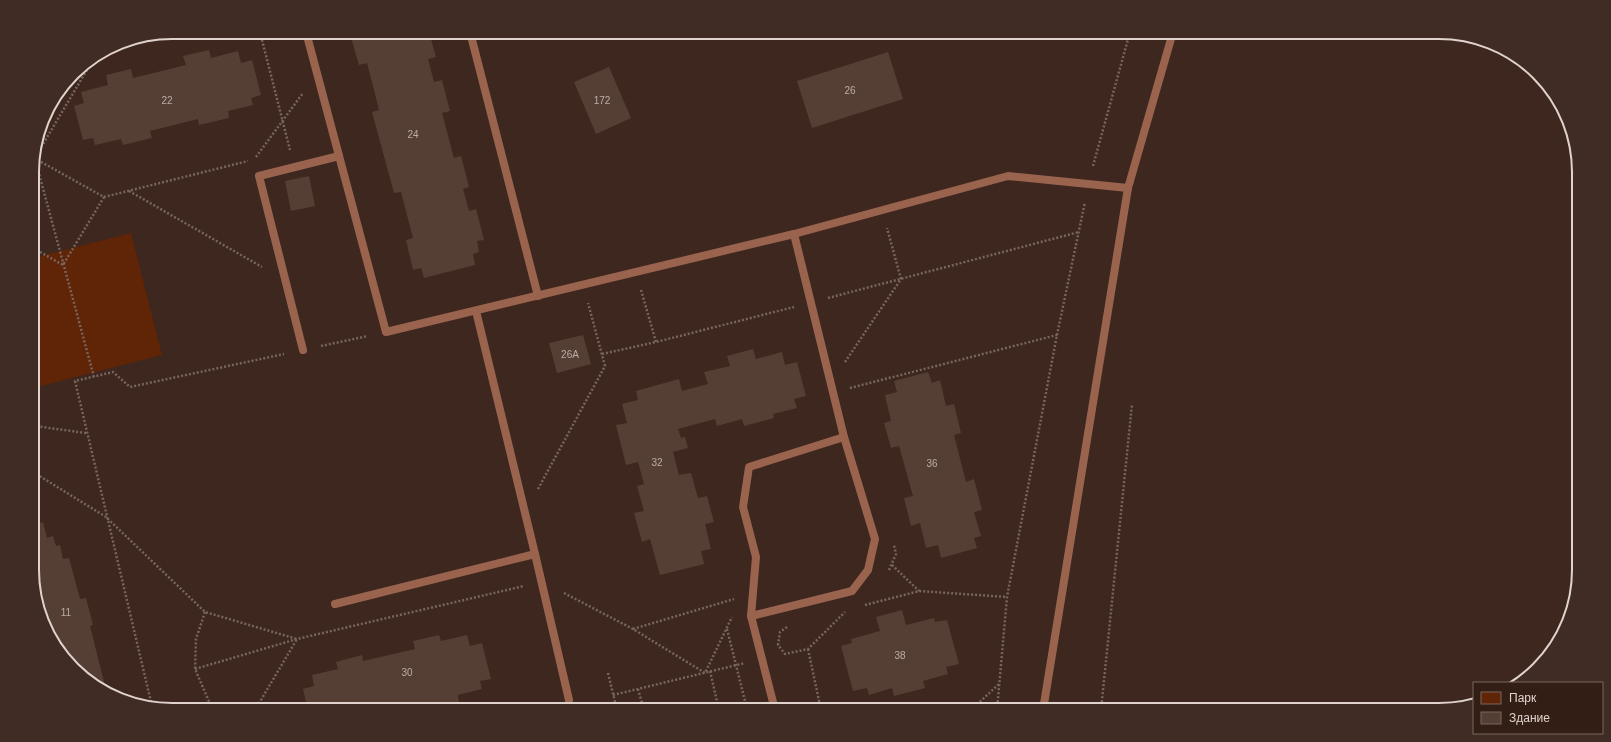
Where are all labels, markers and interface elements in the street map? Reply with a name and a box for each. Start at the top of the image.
house number: 26 [844,85,856,96]
house number: 22 [161,95,173,106]
house number: 172 [594,95,611,106]
house number: 24 [407,129,419,140]
house number: 26А [561,349,579,360]
house number: 32 [651,457,663,468]
house number: 36 [926,458,938,469]
house number: 11 [61,607,72,618]
house number: 38 [894,650,906,661]
house number: 30 [401,667,413,678]
legend [1473,682,1603,734]
text: Парк [1509,691,1537,705]
text: Здание [1509,711,1550,725]

